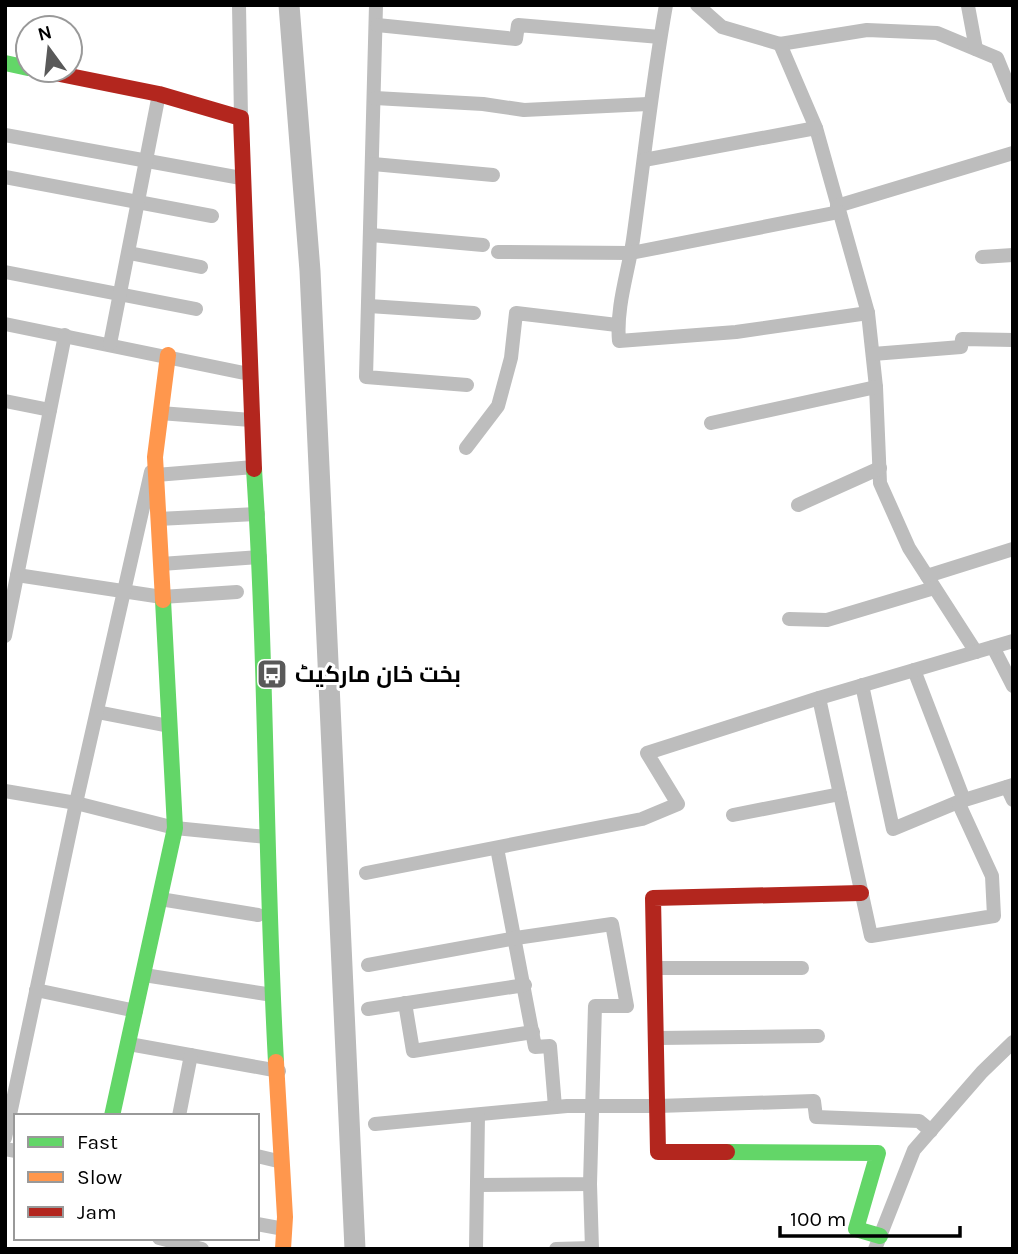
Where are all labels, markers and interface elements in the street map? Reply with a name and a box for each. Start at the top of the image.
north arrow [14,14,84,84]
text: N [35,21,54,46]
bus stop icon: بخت خان مارکیٹ [255,657,289,691]
place label: بخت خان مارکیٹ [295,661,461,688]
legend [14,1114,259,1240]
text: Fast [77,1130,118,1154]
text: Slow [77,1165,122,1189]
scale bar [780,1194,960,1238]
text: Jam [77,1200,117,1224]
text: 100 m [790,1207,847,1231]

